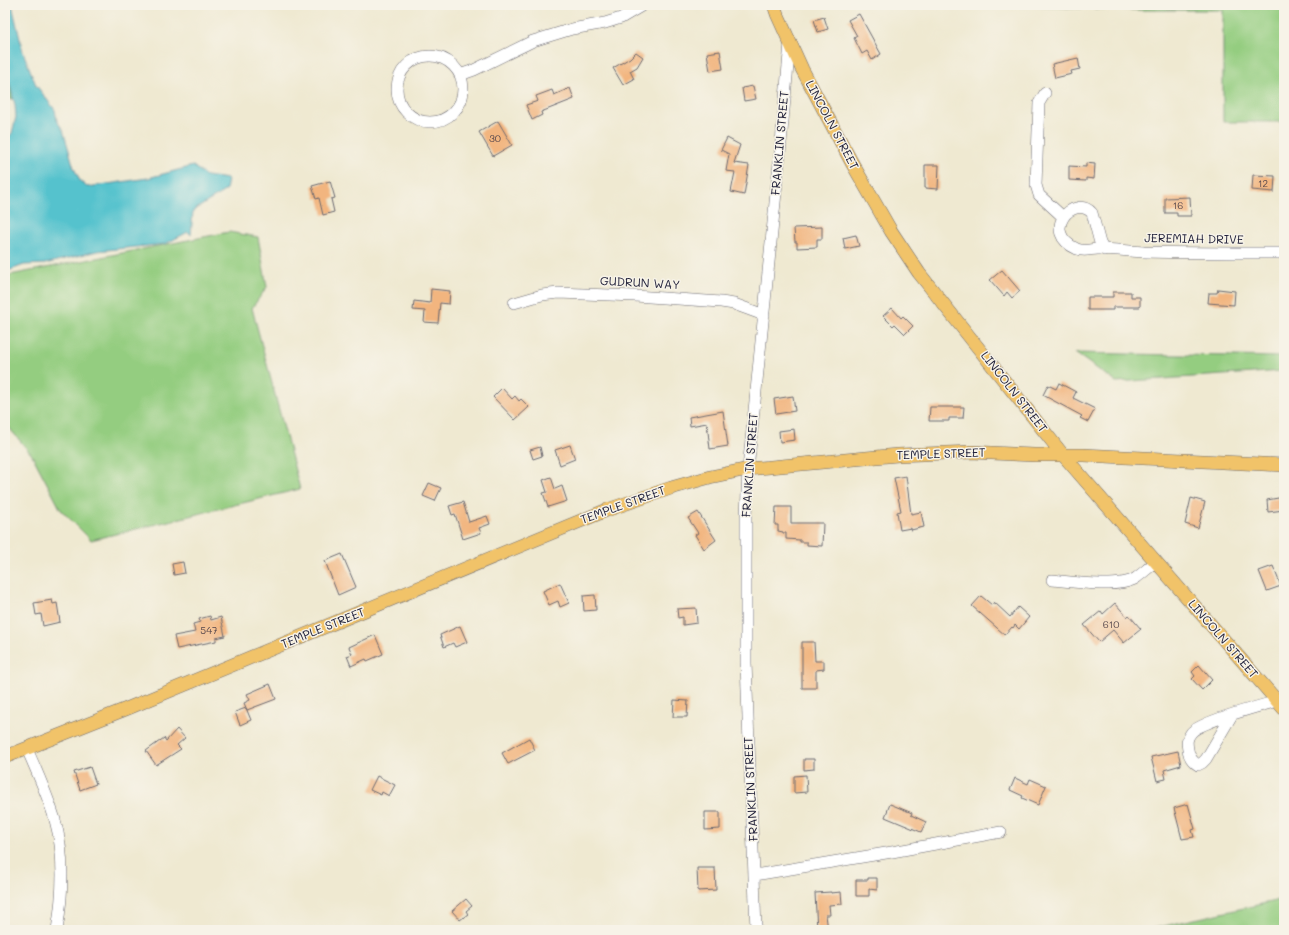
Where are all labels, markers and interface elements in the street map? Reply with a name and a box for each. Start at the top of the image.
street label: LINCOLN STREET [803,77,863,172]
street label: FRANKLIN STREET [766,90,792,196]
house number: 30 [489,131,501,145]
house number: 12 [1258,176,1268,190]
house number: 16 [1173,198,1183,212]
street label: JEREMIAH DRIVE [1144,229,1244,247]
street label: GUDRUN WAY [600,272,681,292]
street label: LINCOLN STREET [978,347,1052,436]
street label: FRANKLIN STREET [737,412,761,518]
street label: TEMPLE STREET [896,443,986,463]
street label: TEMPLE STREET [578,481,668,527]
street label: LINCOLN STREET [1185,596,1262,681]
street label: TEMPLE STREET [278,603,367,651]
house number: 610 [1103,617,1119,631]
house number: 547 [200,623,218,637]
street label: FRANKLIN STREET [739,736,761,842]

